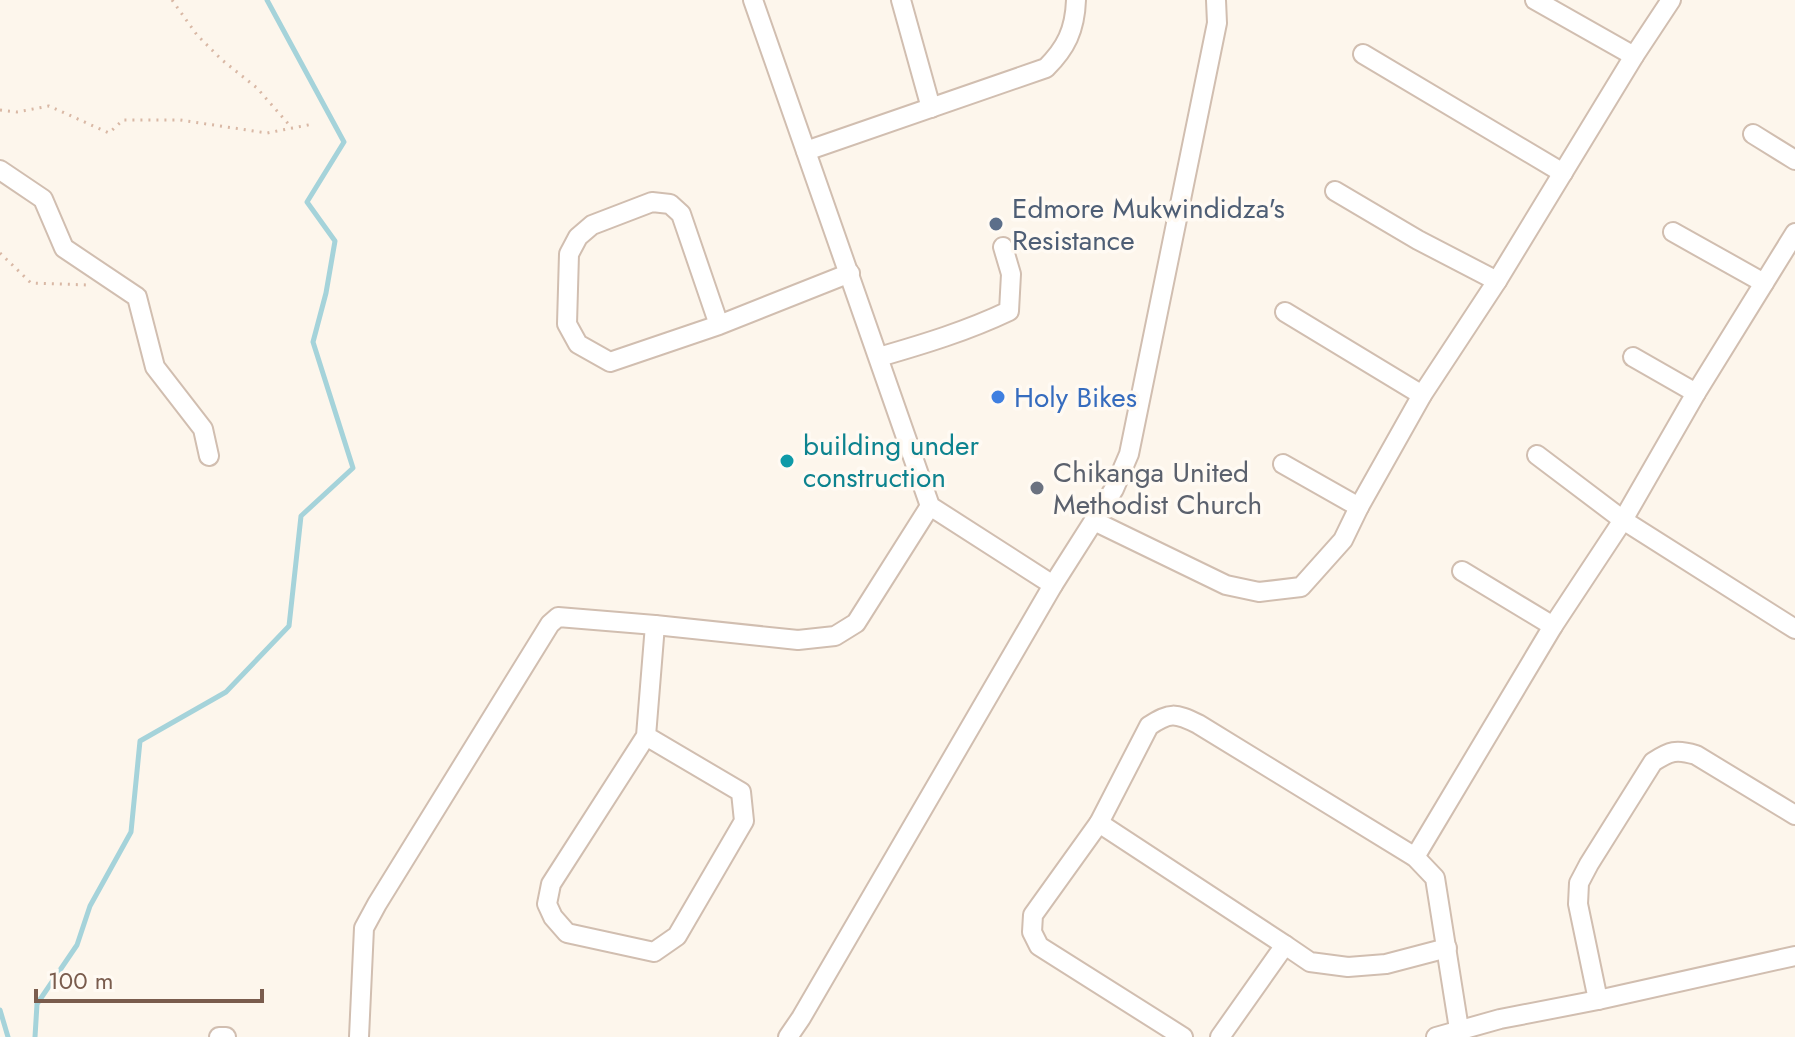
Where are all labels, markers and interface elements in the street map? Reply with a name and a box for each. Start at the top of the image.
place label: Edmore Mukwindidza's Resistance [1012,188,1285,261]
marker: Edmore Mukwindidza's Resistance [987,215,1005,233]
place label: Holy Bikes [1014,377,1137,418]
marker: Holy Bikes [989,388,1007,406]
place label: building under construction [803,425,979,498]
marker: building under construction [778,452,796,470]
place label: Chikanga United Methodist Church [1053,452,1262,525]
marker: Chikanga United Methodist Church [1028,479,1046,497]
scale bar [36,953,262,1003]
text: 100 m [48,963,114,998]

